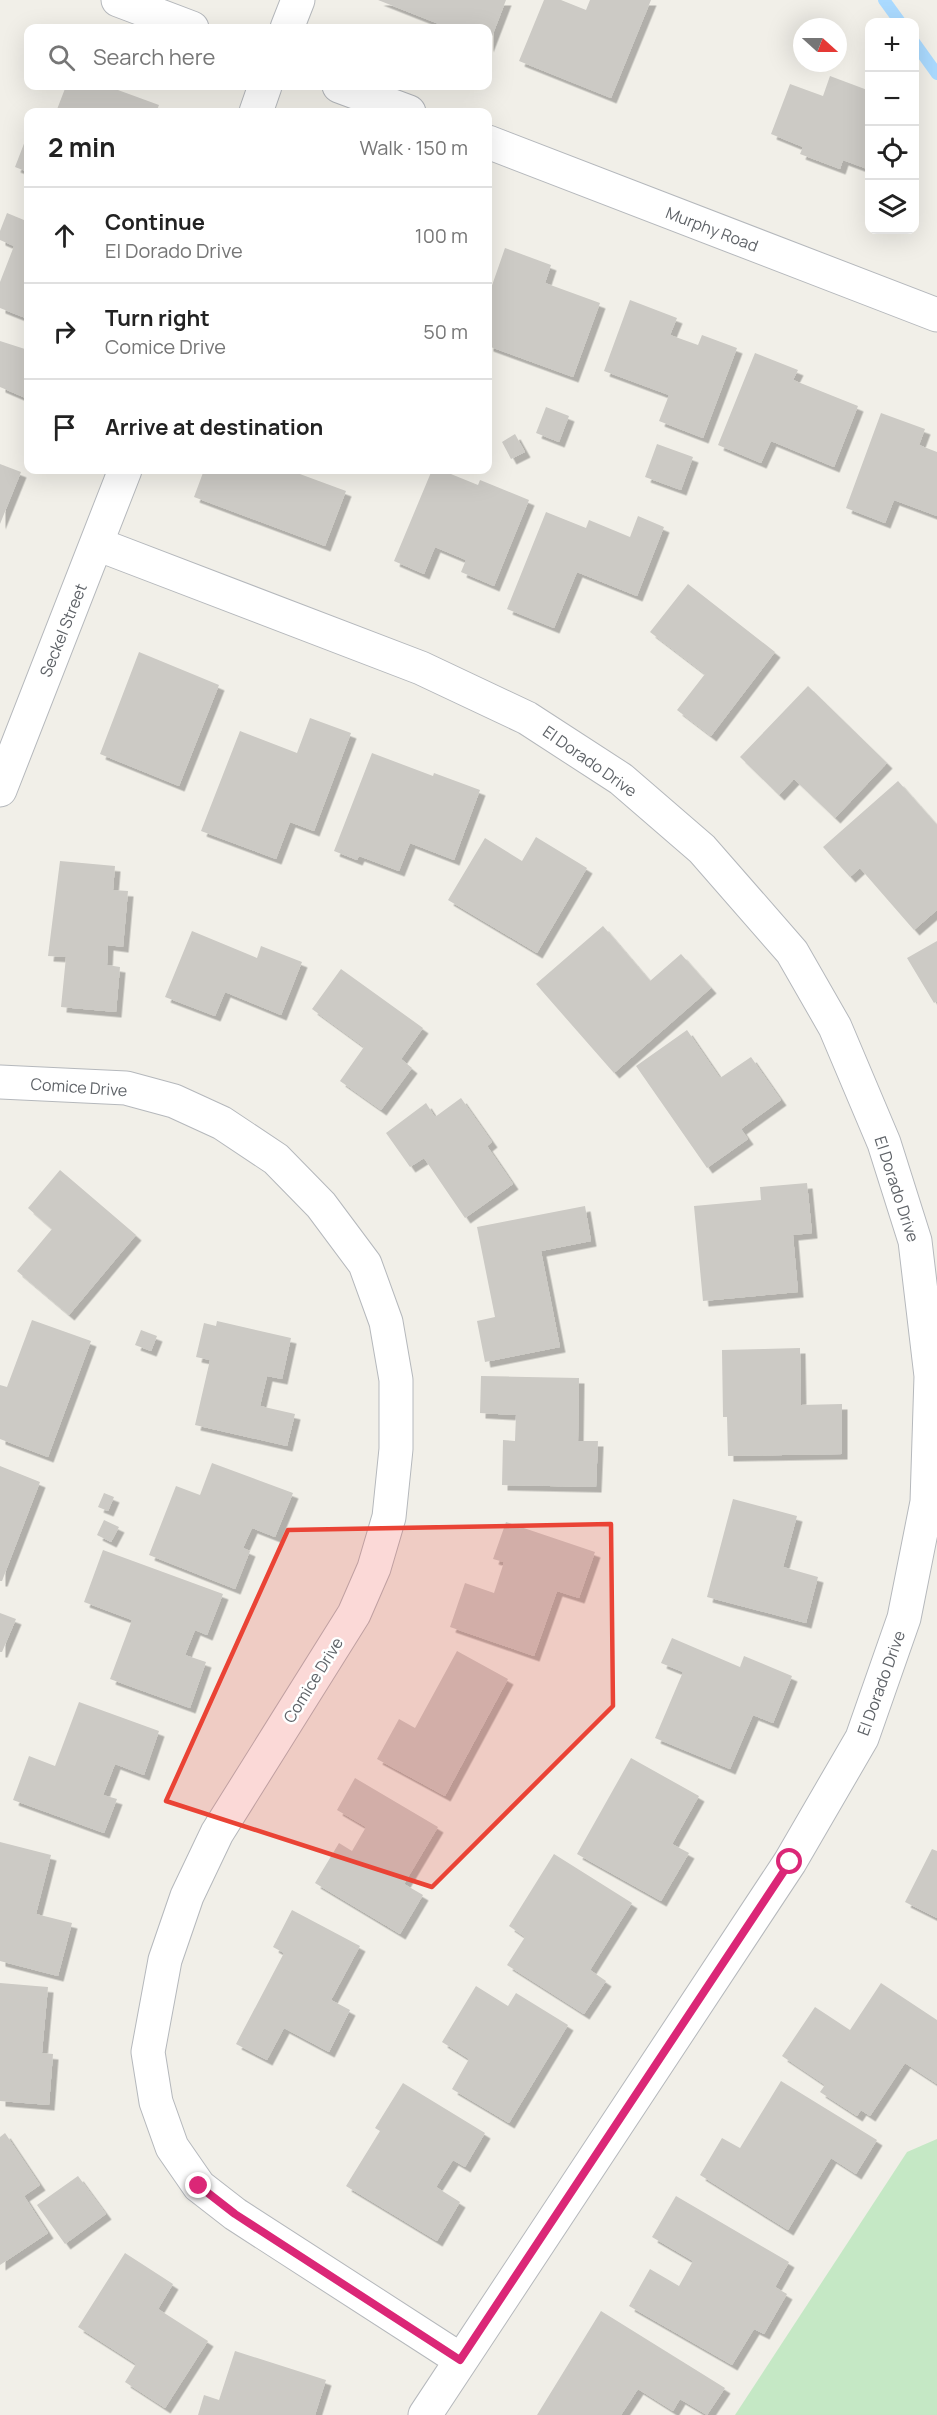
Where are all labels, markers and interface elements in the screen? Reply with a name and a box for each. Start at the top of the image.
north arrow [793,18,847,72]
map controls [865,18,919,234]
button: + [865,18,919,72]
search box [24,24,492,90]
icon: search [45,41,78,74]
text: Search here [93,42,215,72]
button: − [865,72,919,126]
button: locate [865,126,919,180]
text: 2 min [48,129,116,165]
text: Walk · 150 m [359,134,468,161]
button: layers [865,180,919,234]
street label: Murphy Road [663,201,761,257]
text: Continue [105,207,205,237]
icon: ahead [48,219,81,252]
text: 100 m [415,222,468,249]
text: El Dorado Drive [105,237,243,264]
text: Turn right [105,303,210,333]
icon: right [48,315,81,348]
text: 50 m [423,318,468,345]
text: Comice Drive [105,333,226,360]
icon: arrive [48,411,81,444]
text: Arrive at destination [105,412,323,442]
street label: Seckel Street [34,580,92,680]
street label: El Dorado Drive [539,720,641,802]
street label: Comice Drive [30,1073,128,1101]
street label: El Dorado Drive [870,1133,924,1245]
street label: El Dorado Drive [852,1627,910,1739]
street label: Comice Drive [278,1633,348,1727]
route start [776,1848,802,1874]
route end [185,2172,211,2198]

